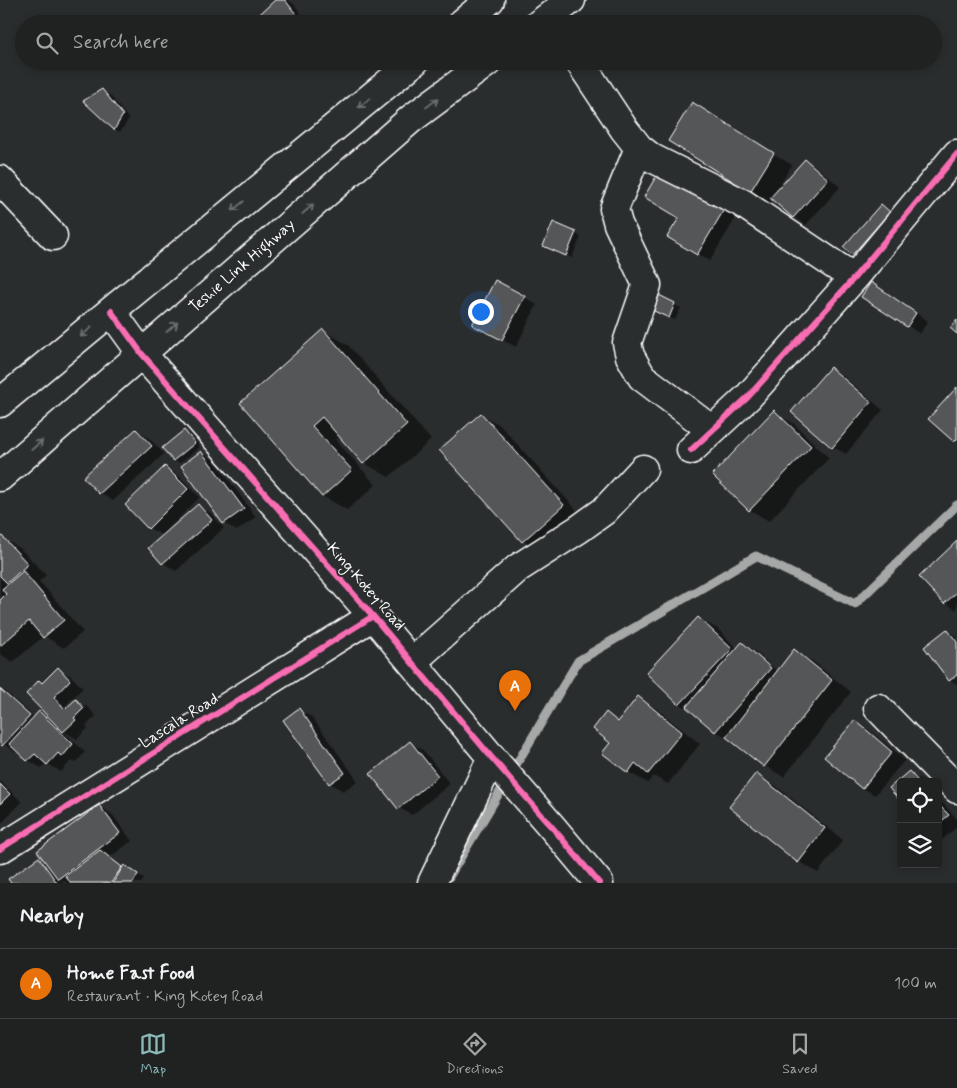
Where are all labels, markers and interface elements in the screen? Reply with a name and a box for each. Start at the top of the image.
search box [15,15,942,70]
icon: search [33,29,61,57]
text: Search here [73,30,169,55]
one-way arrow [358,98,371,109]
one-way arrow [425,98,438,109]
one-way arrow [232,201,245,212]
one-way arrow [302,203,315,214]
street label: Teshie Link Highway [185,214,300,318]
your location [468,299,494,325]
one-way arrow [166,321,179,332]
one-way arrow [79,326,92,337]
one-way arrow [30,439,43,451]
street label: King Kotey Road [321,539,410,636]
pin: A [499,670,531,711]
street label: Lascala Road [136,688,222,754]
map controls [897,778,942,868]
button: locate [897,778,942,823]
button: layers [897,823,942,868]
text: Nearby [20,902,84,930]
text: Home Fast Food [67,961,194,986]
text: A [31,973,41,994]
text: 100 m [894,973,937,994]
text: Restaurant · King Kotey Road [67,986,263,1007]
tab: Map [139,1030,167,1078]
tab: Directions [446,1030,504,1078]
tab: Saved [782,1030,818,1078]

